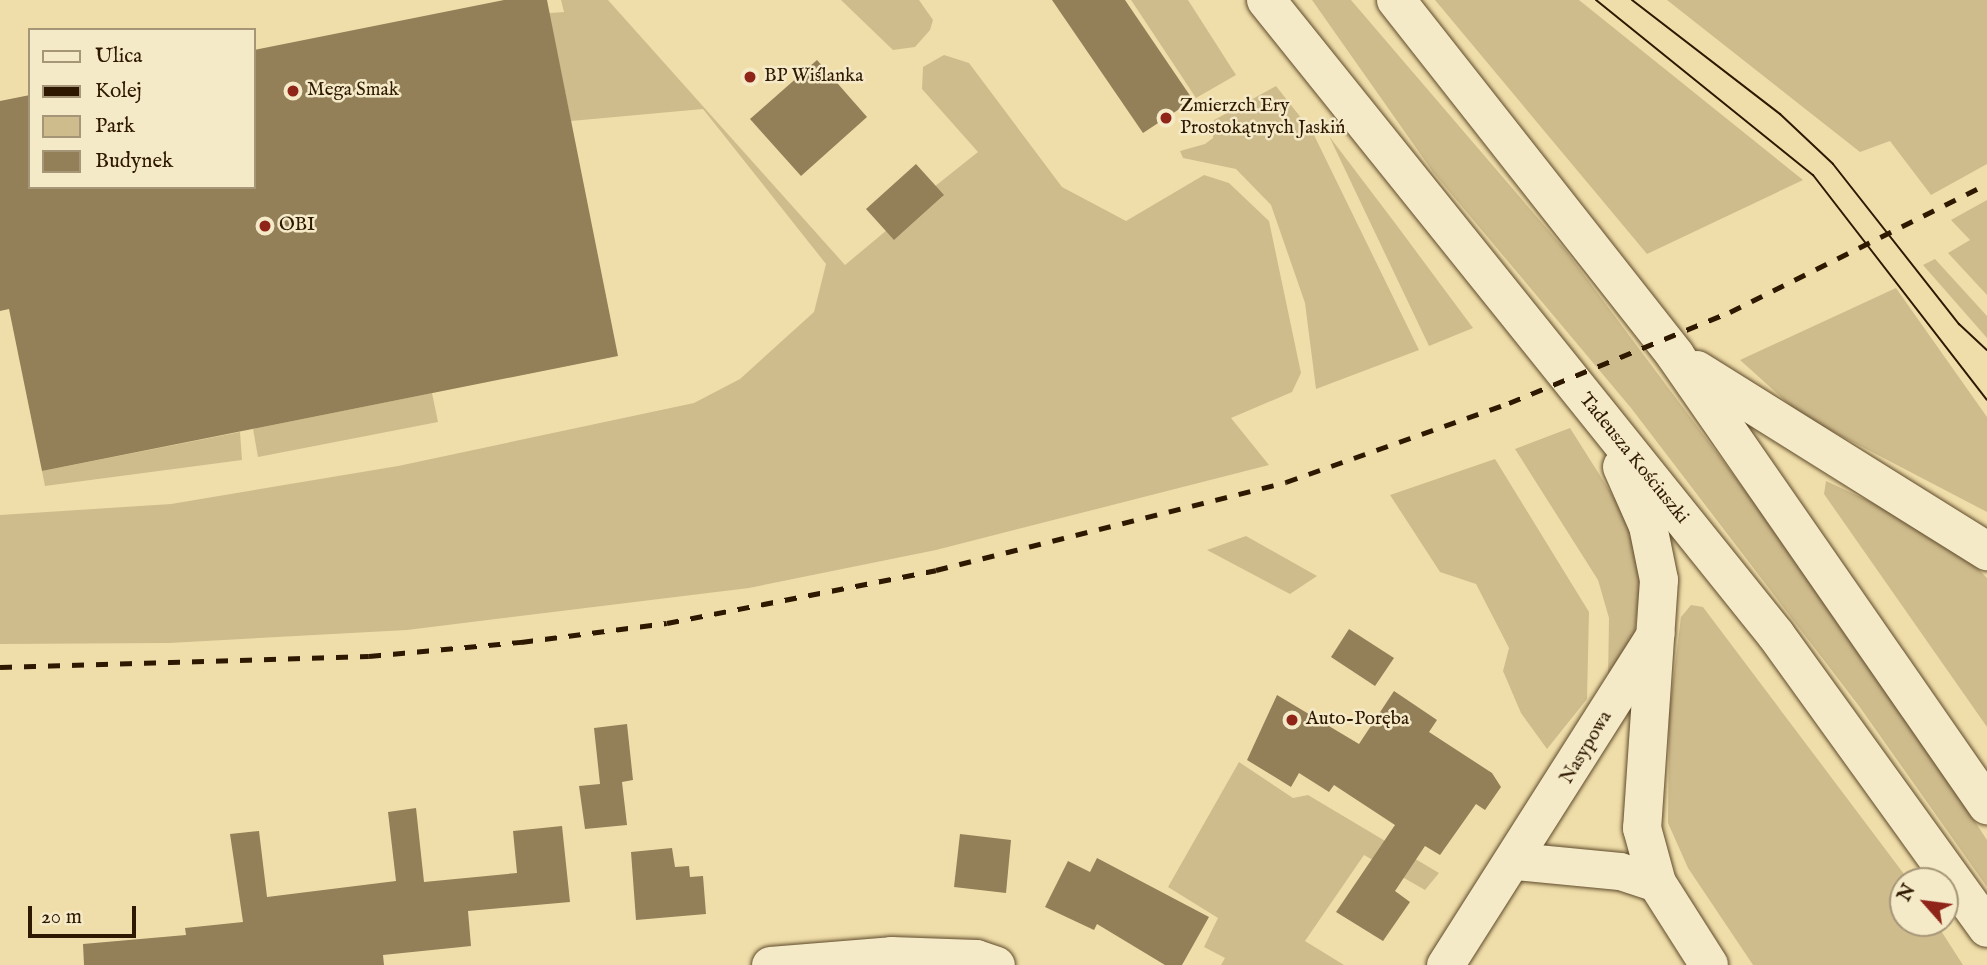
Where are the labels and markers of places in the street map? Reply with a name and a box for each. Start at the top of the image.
place label: BP Wiślanka [764,66,863,88]
marker: BP Wiślanka [742,69,758,85]
place label: Mega Smak [307,80,399,102]
marker: Mega Smak [285,83,301,99]
place label: Zmierzch Ery Prostokątnych Jaskiń [1180,96,1345,140]
marker: Zmierzch Ery Prostokątnych Jaskiń [1158,110,1174,126]
place label: OBI [279,215,315,237]
marker: OBI [257,218,273,234]
place label: Auto-Poręba [1306,709,1409,731]
marker: Auto-Poręba [1284,712,1300,728]

